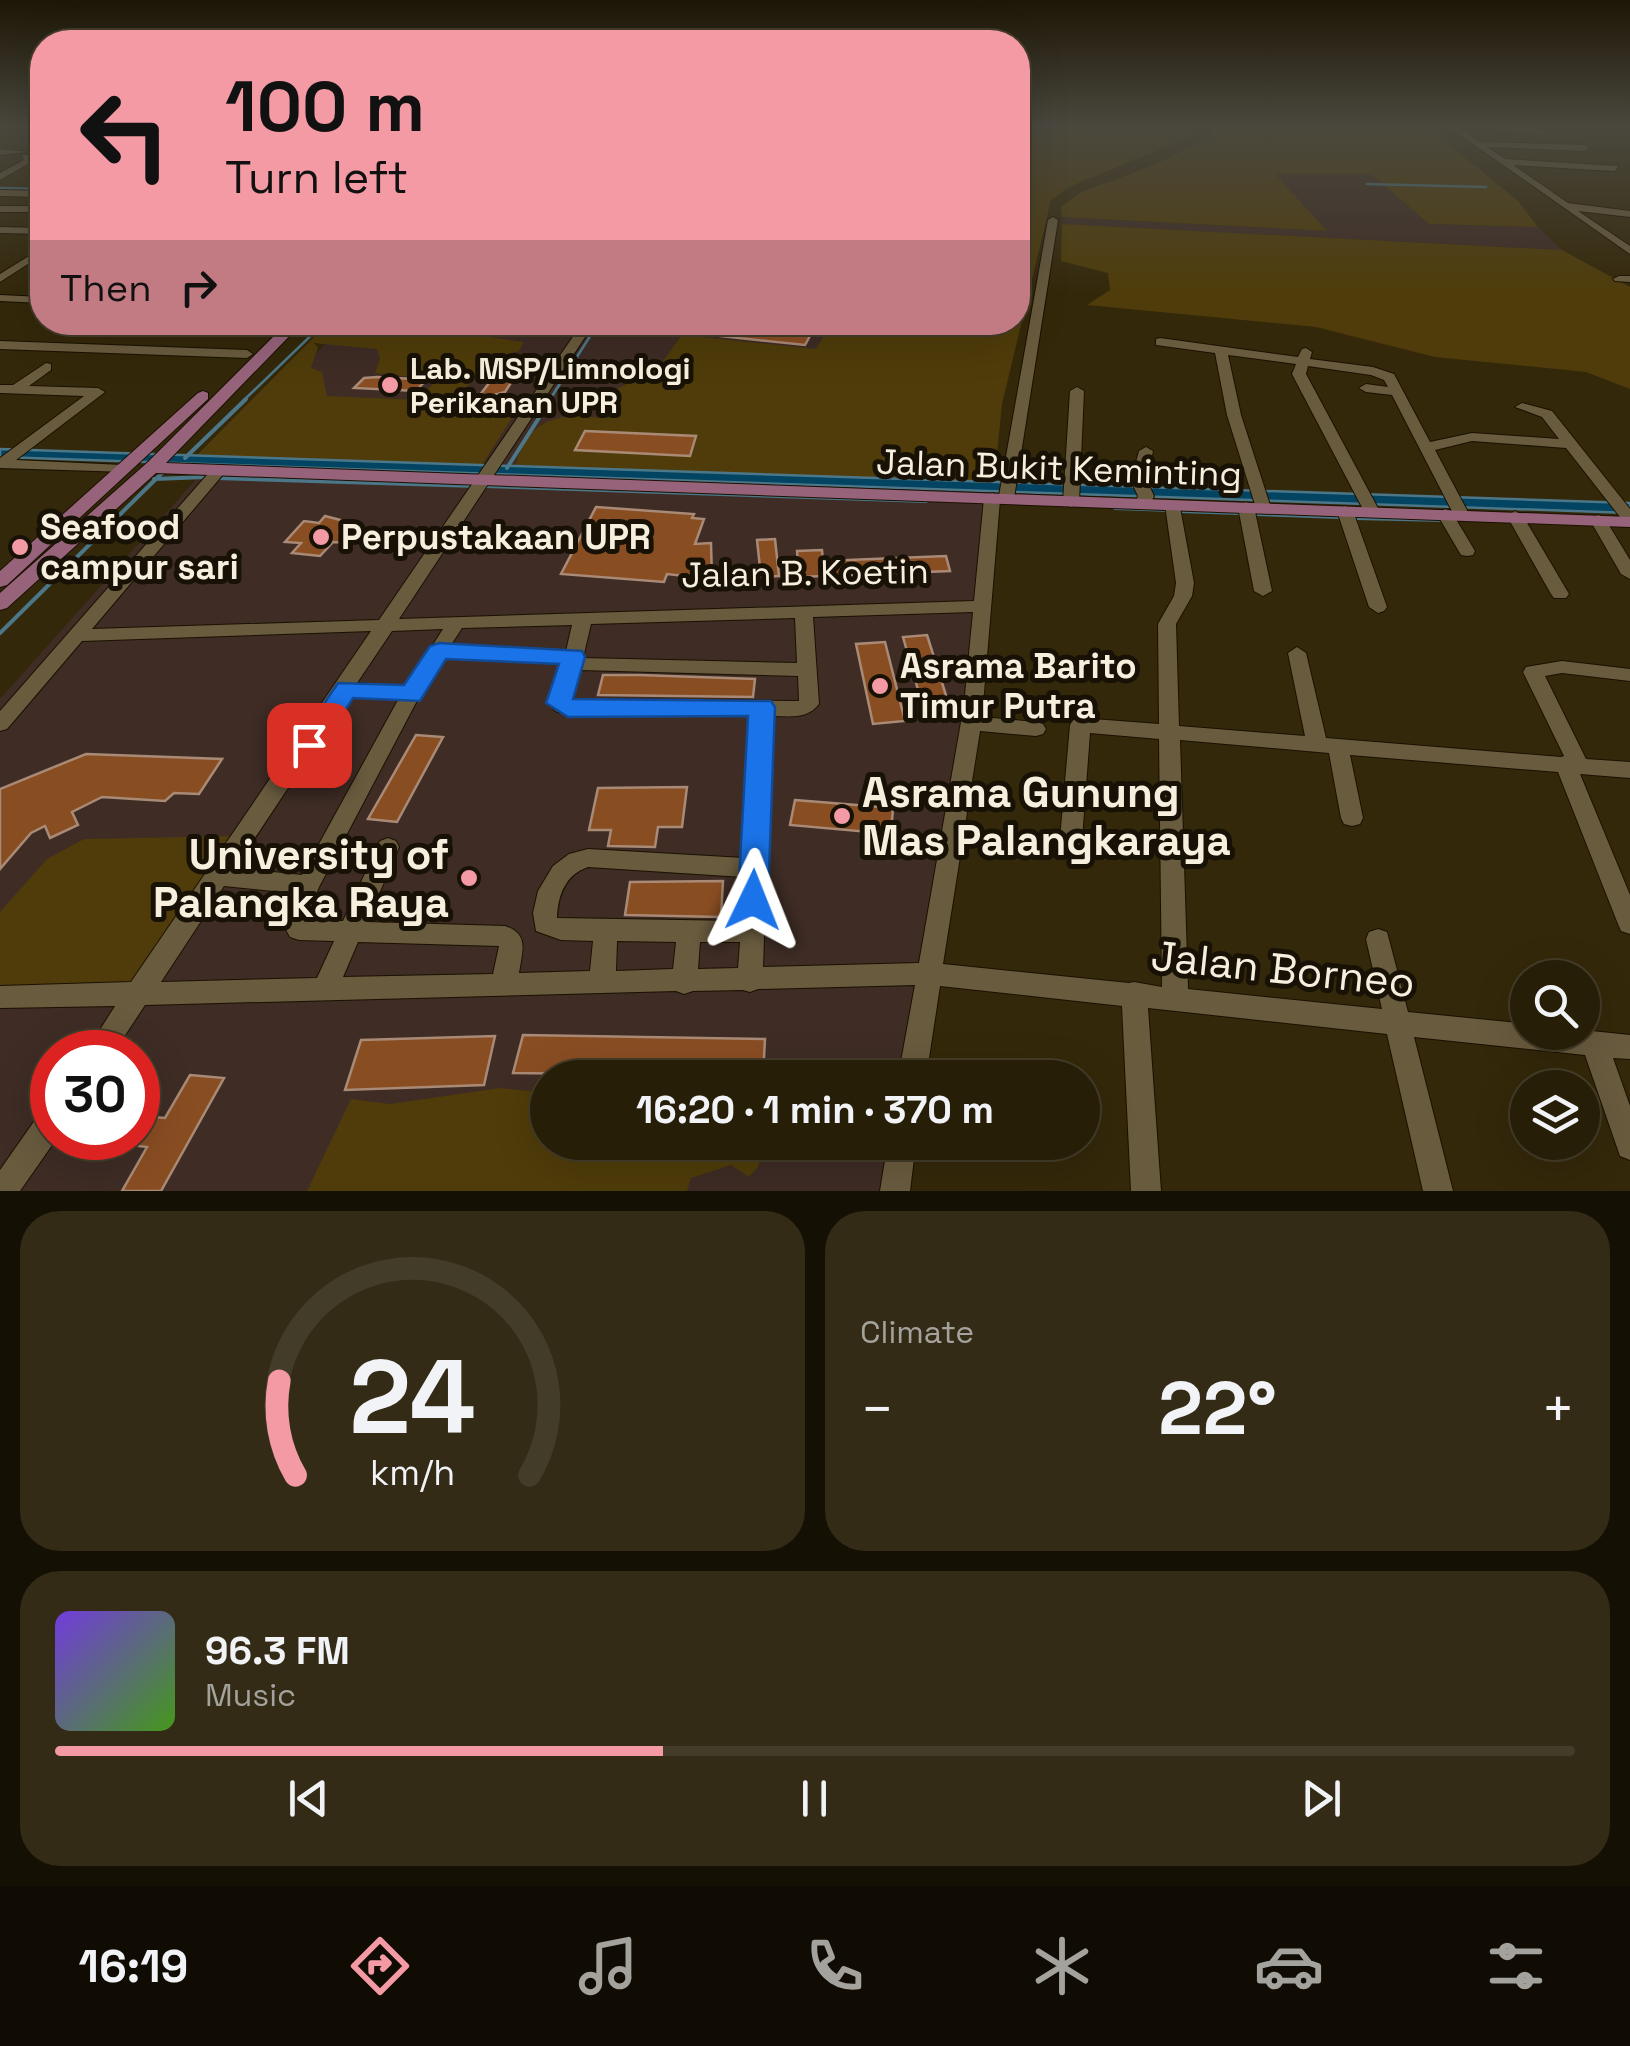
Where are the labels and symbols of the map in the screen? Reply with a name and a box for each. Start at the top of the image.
place label: Lab. MSP/Limnologi Perikanan UPR [410,349,691,422]
marker: Lab. MSP/Limnologi Perikanan UPR [379,374,401,396]
street label: Jalan Bukit Keminting [875,440,1243,496]
place label: Seafood campur sari [40,505,239,589]
place label: Perpustakaan UPR [341,515,651,559]
marker: Perpustakaan UPR [310,526,332,548]
marker: Seafood campur sari [9,536,31,558]
street label: Jalan B. Koetin [681,549,929,597]
place label: Asrama Barito Timur Putra [900,644,1137,728]
marker: Asrama Barito Timur Putra [869,675,891,697]
pin [267,703,352,788]
place label: Asrama Gunung Mas Palangkaraya [862,766,1231,867]
marker: Asrama Gunung Mas Palangkaraya [831,805,853,827]
place label: University of Palangka Raya [153,828,449,929]
position arrow [701,848,805,952]
marker: University of Palangka Raya [458,867,480,889]
street label: Jalan Borneo [1148,929,1418,1009]
speed limit sign: 30 [30,1030,160,1160]

